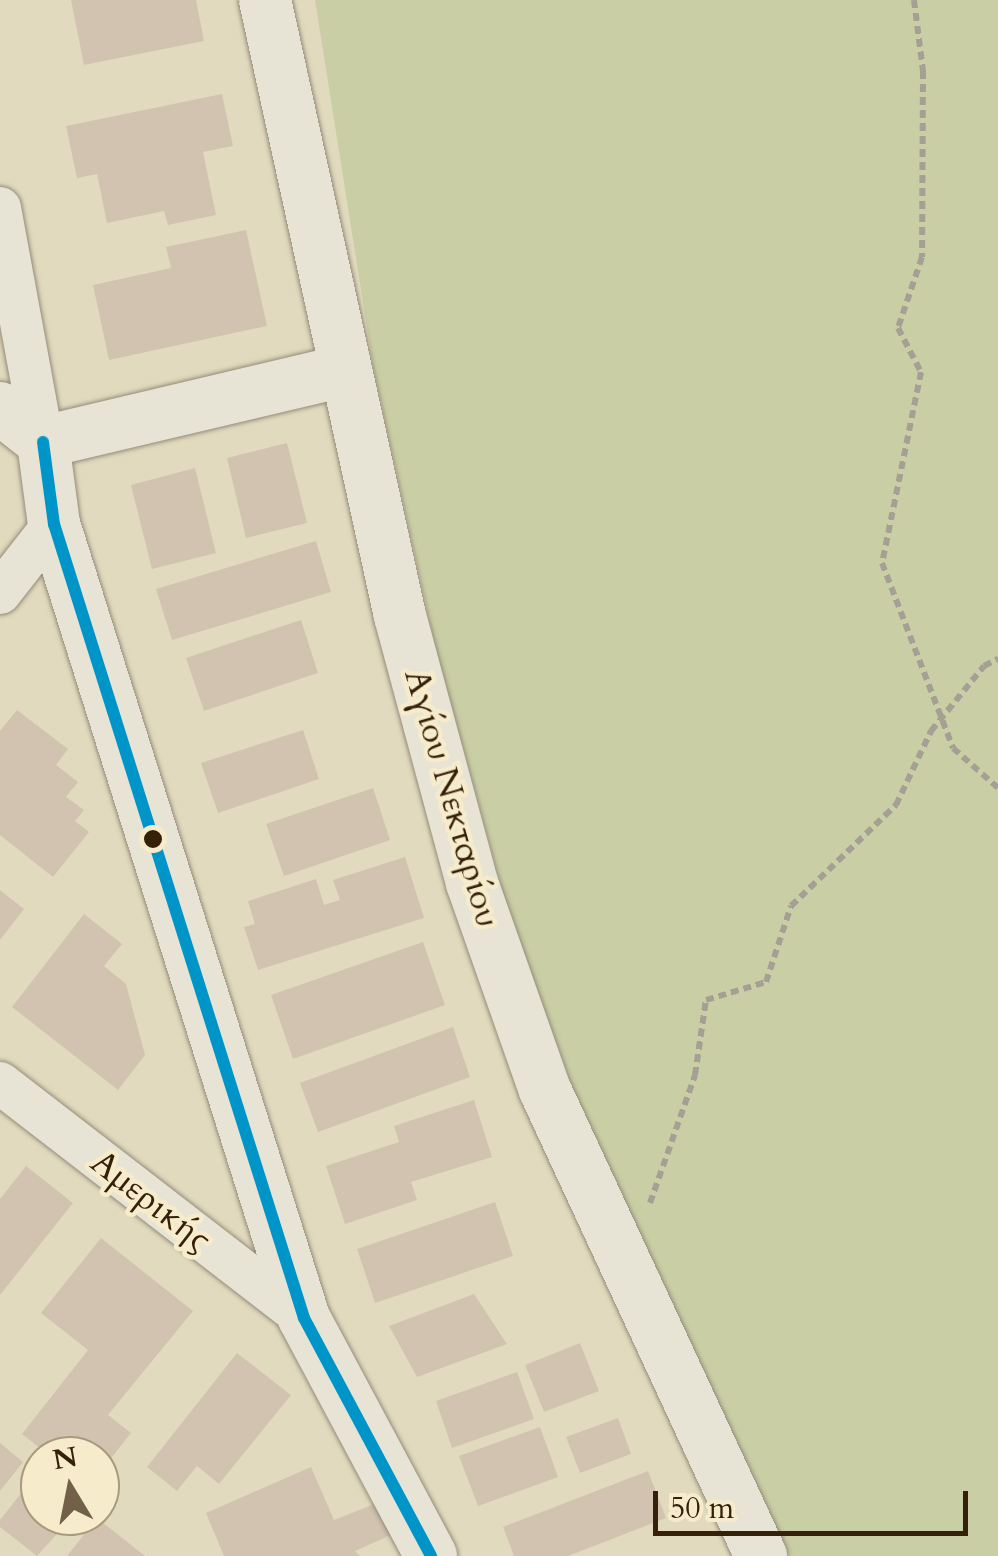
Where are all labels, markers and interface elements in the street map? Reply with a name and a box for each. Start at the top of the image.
street label: Αγίου Νεκταρίου [395,664,509,932]
unlabelled marker [143,829,163,849]
street label: Αμερικής [83,1141,219,1261]
north arrow [20,1436,120,1536]
text: N [50,1438,80,1479]
scale bar [658,1471,973,1533]
text: 50 m [670,1488,734,1529]

